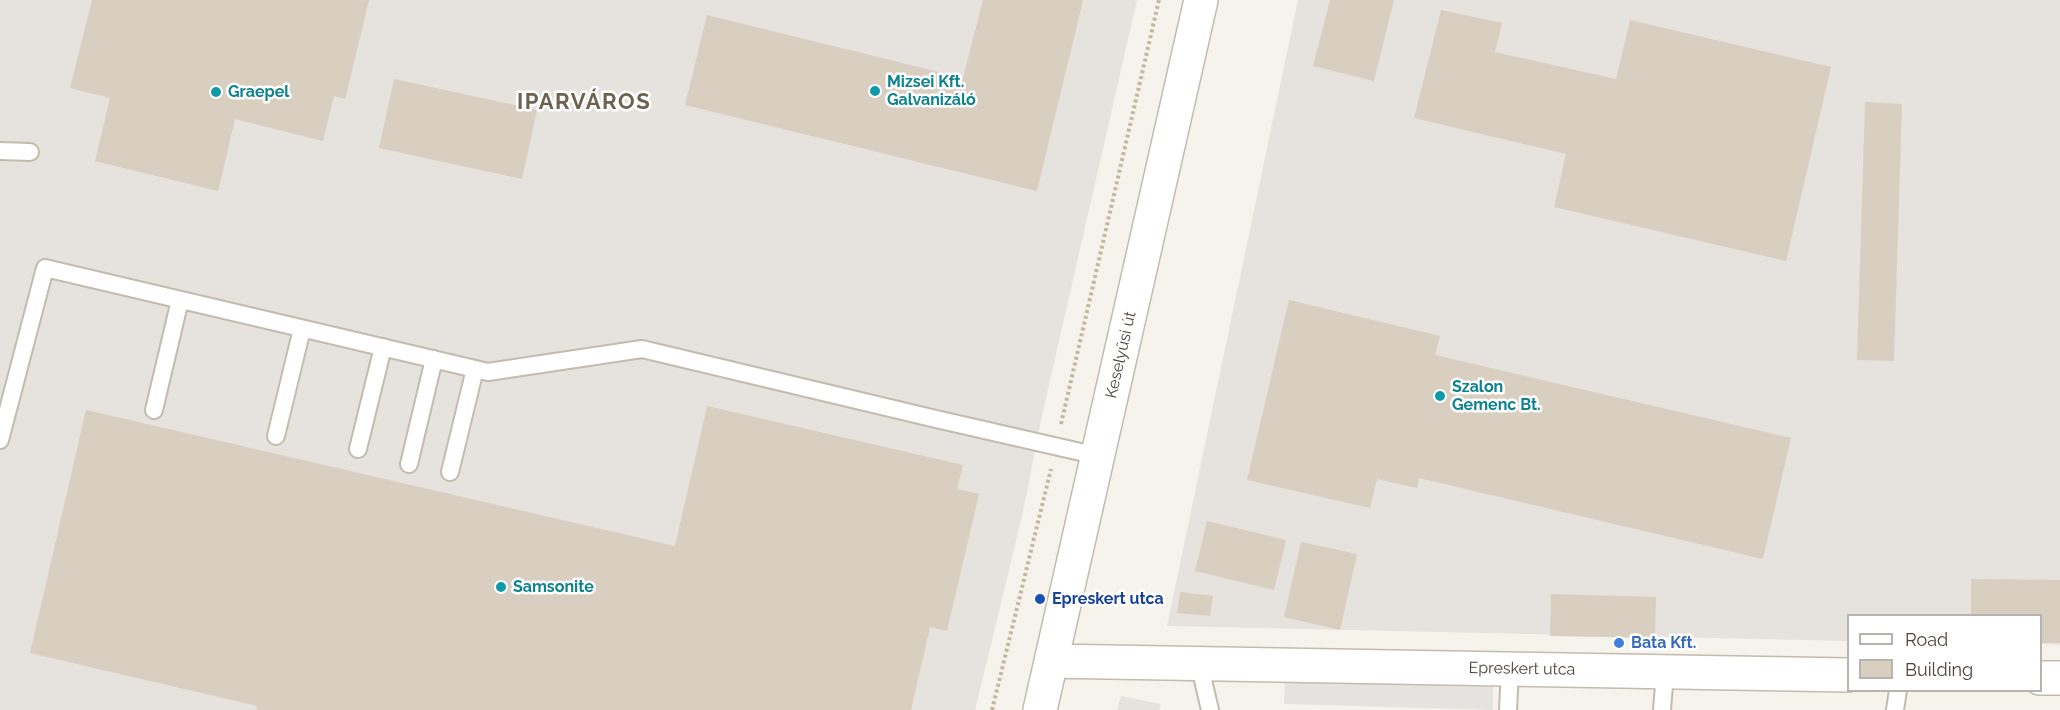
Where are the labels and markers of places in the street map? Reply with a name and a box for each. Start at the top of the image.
place label: Mizsei Kft. Galvanizáló [887,72,976,110]
place label: Graepel [228,82,289,102]
marker: Mizsei Kft. Galvanizáló [868,84,882,98]
marker: Graepel [209,85,223,99]
place label: Szalon Gemenc Bt. [1452,377,1541,415]
marker: Szalon Gemenc Bt. [1433,389,1447,403]
place label: Samsonite [513,577,594,597]
marker: Samsonite [494,580,508,594]
place label: Epreskert utca [1052,589,1164,609]
marker: Epreskert utca [1033,592,1047,606]
place label: Bata Kft. [1631,633,1696,653]
marker: Bata Kft. [1612,636,1626,650]

